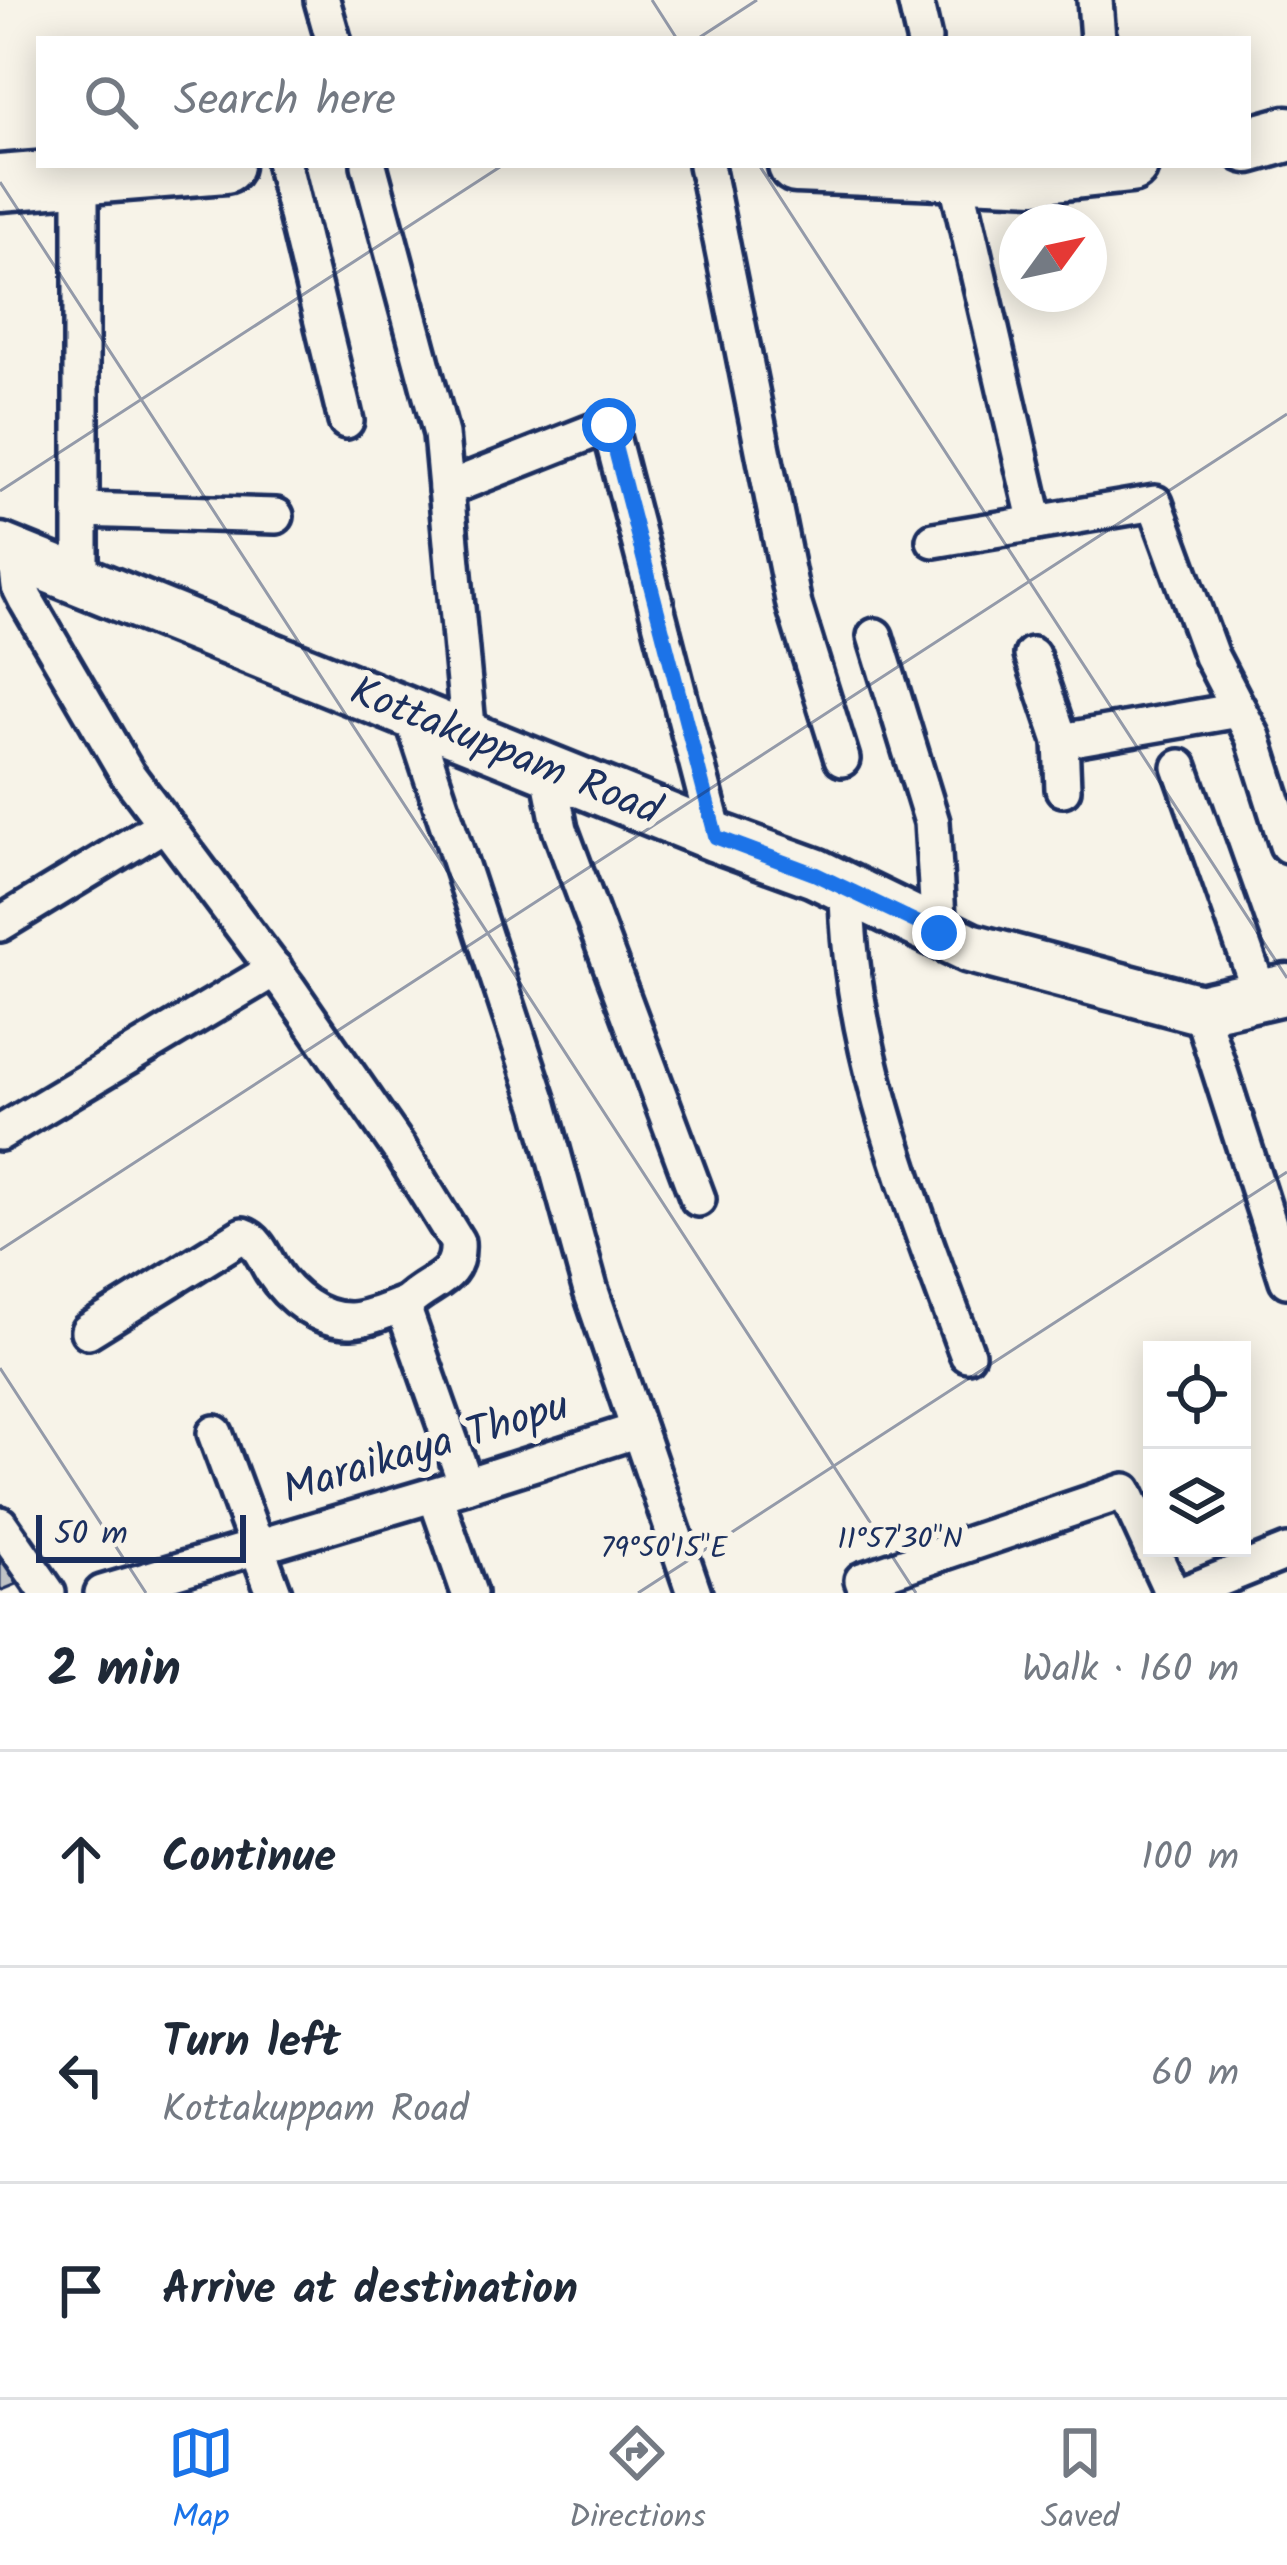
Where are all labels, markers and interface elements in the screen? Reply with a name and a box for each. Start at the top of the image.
search box [36,36,1251,168]
text: Search here [174,66,396,138]
icon: search [78,69,144,135]
north arrow [999,204,1107,312]
route start [582,398,636,452]
street label: Kottakuppam Road [339,659,672,845]
route end [912,906,966,960]
map controls [1143,1341,1251,1557]
button: locate [1143,1341,1251,1449]
street label: Maraikaya Thopu [275,1374,577,1524]
button: layers [1143,1449,1251,1557]
scale bar [36,1509,246,1562]
text: 50 m [54,1509,128,1562]
text: 11°57'30"N [837,1516,963,1564]
text: 79°50'15"E [600,1525,729,1573]
text: 2 min [48,1631,181,1712]
text: Walk · 160 m [1022,1640,1239,1702]
text: Continue [162,1823,336,1895]
icon: ahead [48,1826,114,1892]
text: 100 m [1141,1828,1239,1890]
text: Turn left [162,2008,341,2080]
icon: left [48,2042,114,2108]
text: 60 m [1151,2044,1239,2106]
text: Kottakuppam Road [162,2080,469,2142]
text: Arrive at destination [162,2255,578,2327]
icon: arrive [48,2258,114,2324]
tab: Map [168,2420,234,2545]
tab: Directions [569,2420,706,2545]
tab: Saved [1041,2420,1119,2545]

